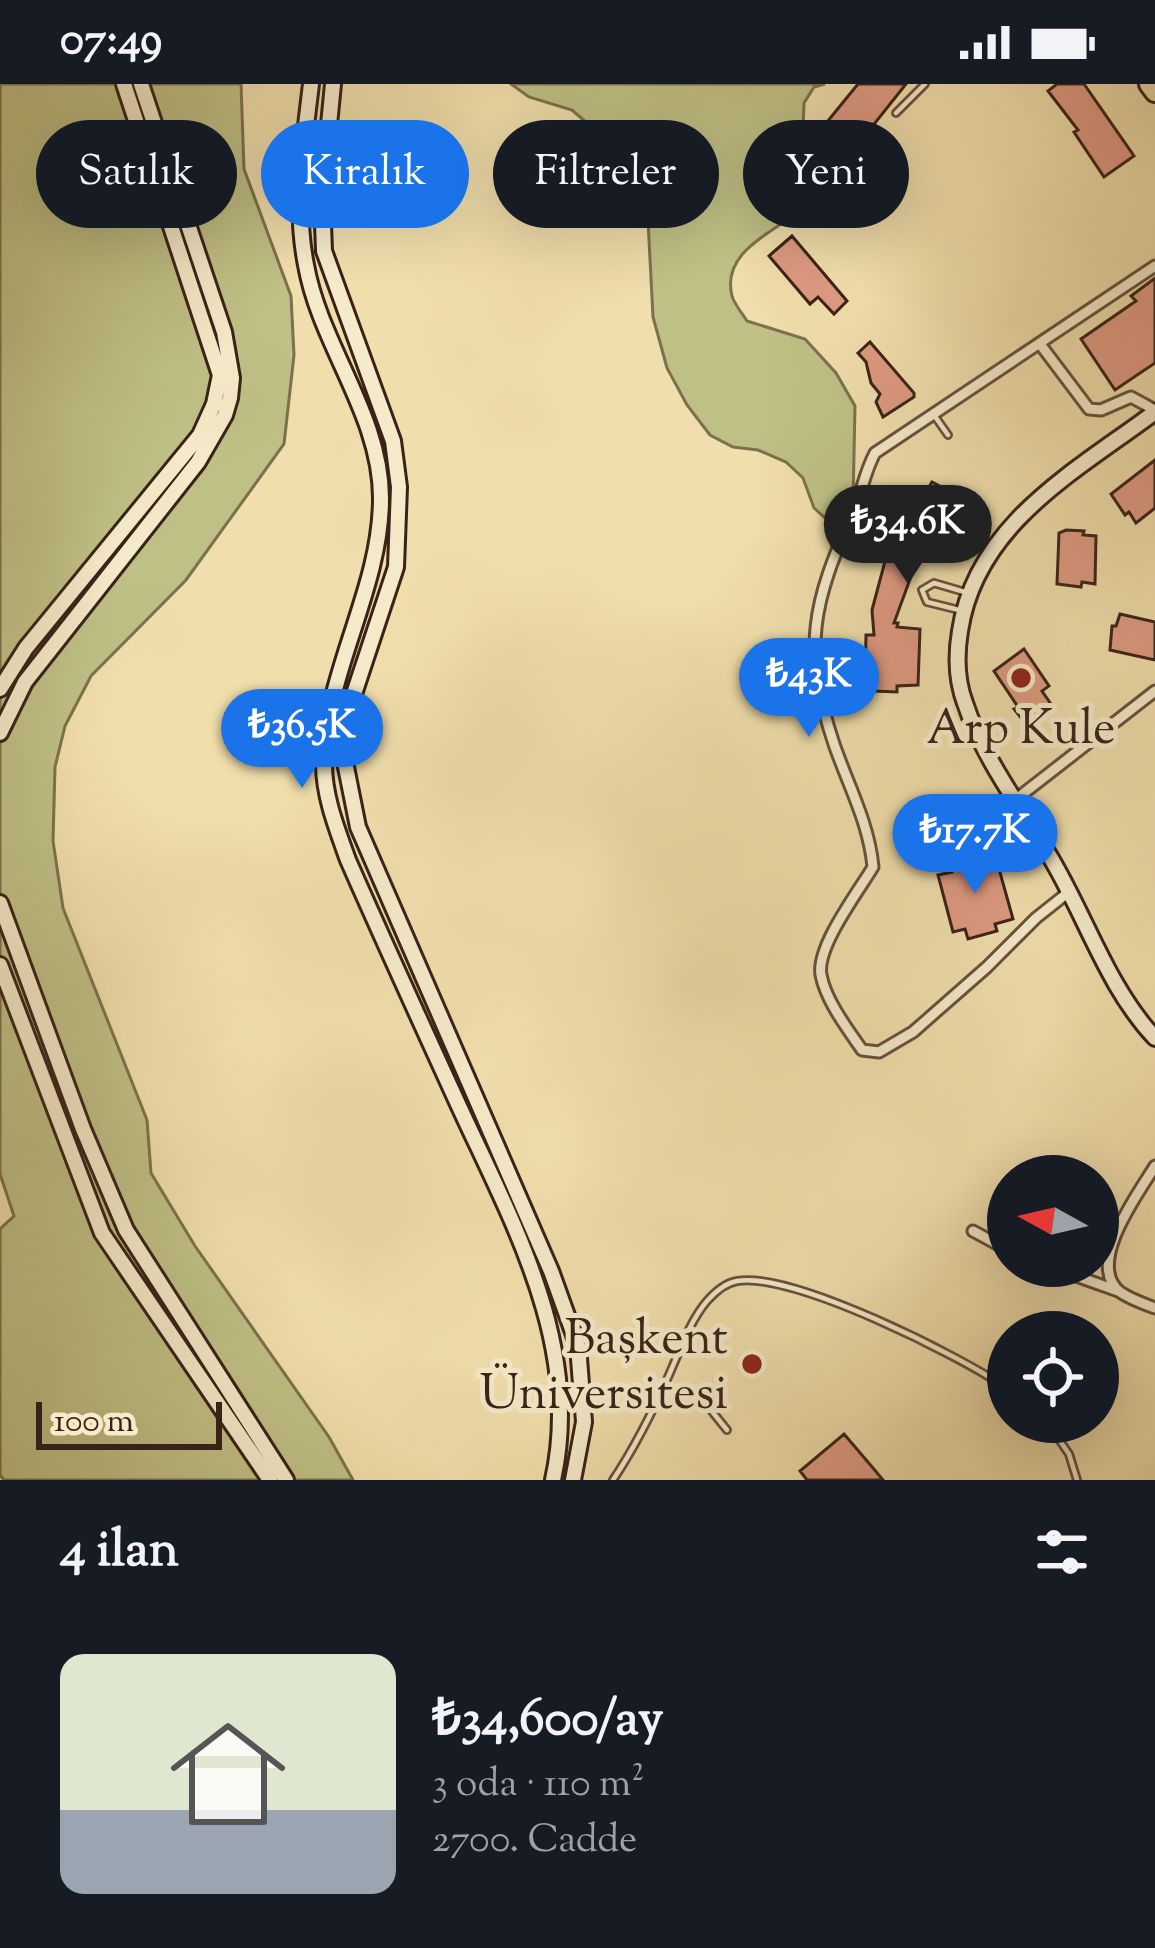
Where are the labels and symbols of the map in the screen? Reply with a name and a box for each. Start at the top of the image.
pin: ₺34.6K [810,485,1006,587]
pin: ₺43K [738,638,880,740]
marker: Arp Kule [1008,665,1034,691]
pin: ₺36.5K [204,689,400,791]
place label: Arp Kule [927,697,1115,766]
pin: ₺17.7K [877,794,1073,896]
north arrow [987,1155,1119,1287]
place label: Başkent Üniversitesi [480,1307,728,1431]
marker: Başkent Üniversitesi [739,1351,765,1377]
scale bar [36,1396,222,1449]

